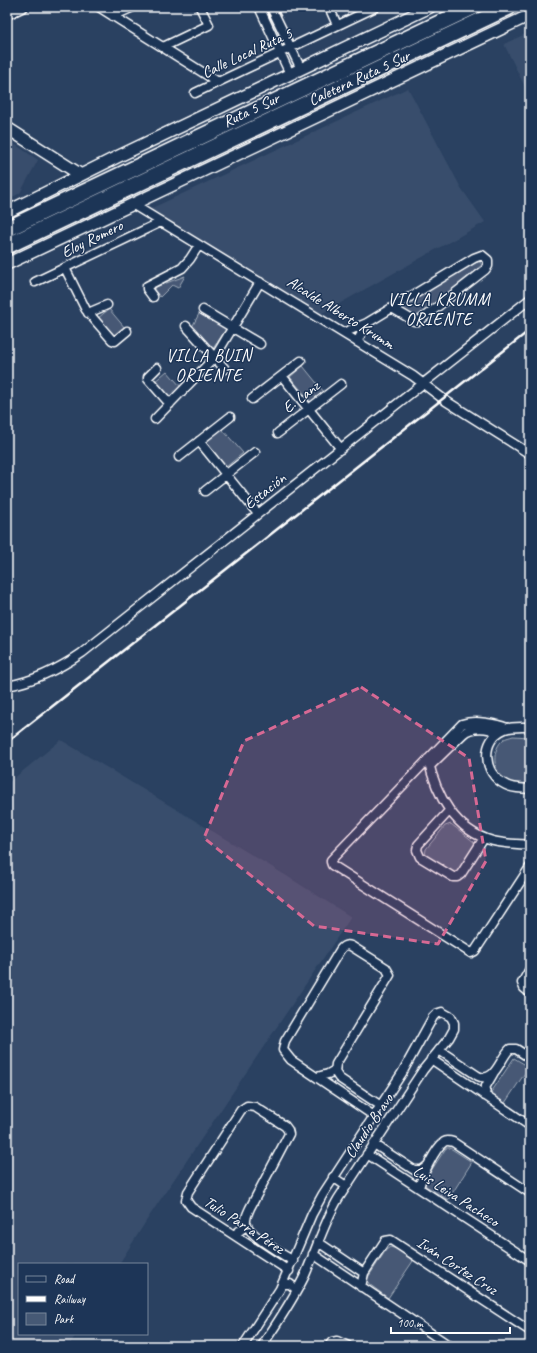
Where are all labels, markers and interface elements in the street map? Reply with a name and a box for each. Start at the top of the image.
street label: Calle Local Ruta 5 [199,23,296,83]
street label: Caletera Ruta 5 Sur [305,45,415,110]
street label: Ruta 5 Sur [220,87,284,132]
street label: Eloy Romero [58,215,127,262]
street label: Alcalde Alberto Krumm [283,272,400,355]
district label: VILLA KRUMM ORIENTE [387,289,491,330]
district label: VILLA BUIN ORIENTE [166,345,254,386]
street label: E. Lanz [278,375,325,418]
street label: Estación [240,468,291,514]
street label: Claudio Bravo [340,1089,399,1162]
street label: Luis Leiva Pacheco [409,1161,505,1232]
street label: Tulio Parra Pérez [200,1192,290,1259]
street label: Iván Cortez Cruz [413,1233,502,1300]
legend [18,1263,148,1335]
text: Road [54,1271,76,1287]
text: Railway [54,1291,86,1307]
scale bar [391,1309,510,1335]
text: Park [54,1311,75,1327]
text: 100 m [397,1315,424,1331]

